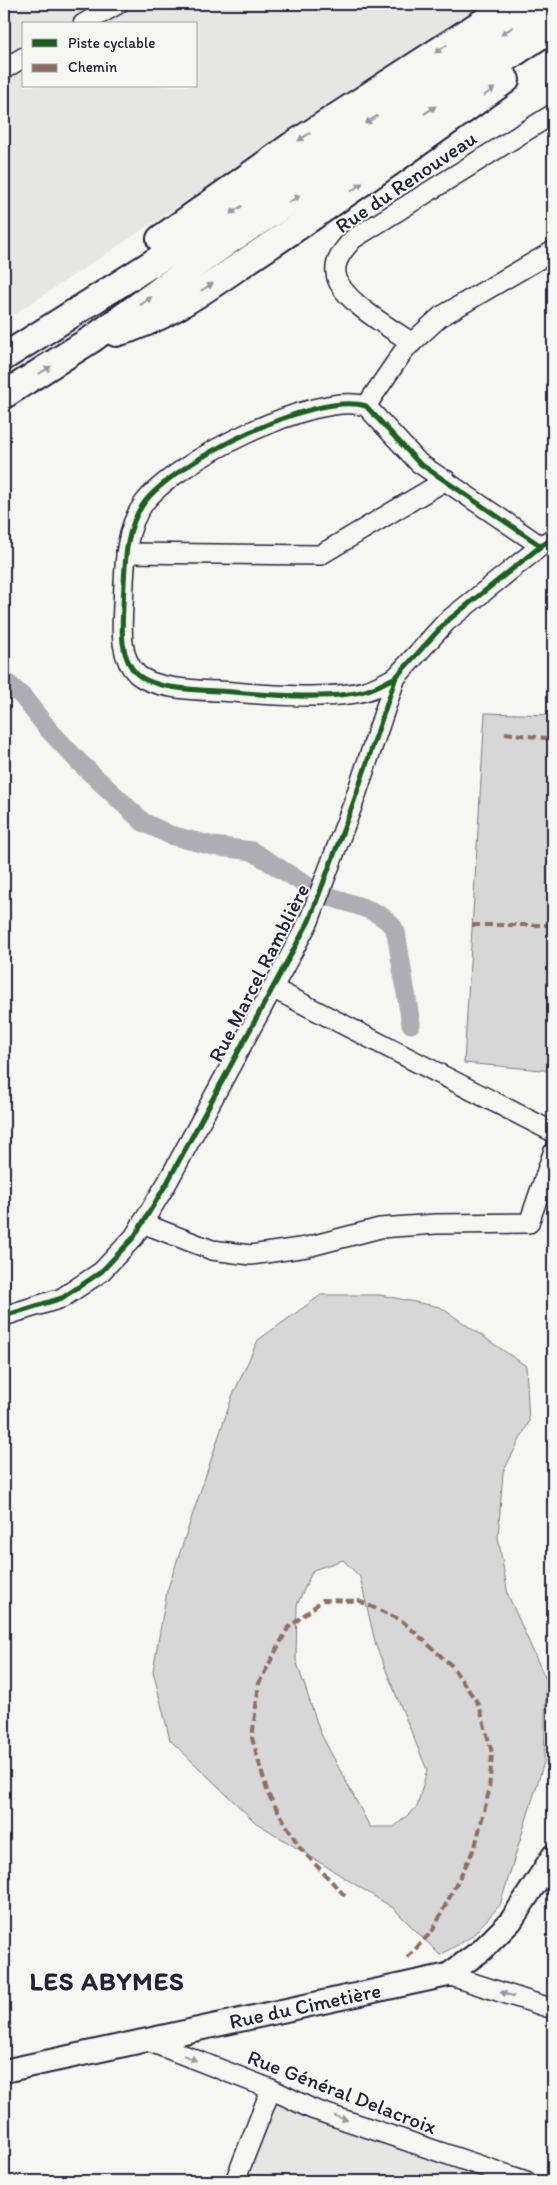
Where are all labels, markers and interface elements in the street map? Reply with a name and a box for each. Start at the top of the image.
legend [22,22,198,88]
one-way arrow [500,26,514,35]
text: Piste cyclable [68,34,155,52]
one-way arrow [434,44,447,54]
text: Chemin [68,58,118,76]
one-way arrow [482,87,495,97]
one-way arrow [424,105,437,114]
one-way arrow [365,115,378,125]
street label: Rue du Renouveau [330,125,481,238]
one-way arrow [298,133,311,142]
one-way arrow [350,182,364,192]
one-way arrow [288,194,301,204]
one-way arrow [229,205,242,215]
one-way arrow [201,282,214,292]
one-way arrow [139,295,152,306]
one-way arrow [39,365,52,375]
street label: Rue Marcel Ramblière [203,879,314,1066]
district label: LES ABYMES [29,1965,185,1997]
street label: Rue du Cimetière [227,1977,383,2034]
one-way arrow [499,1989,514,1997]
street label: Rue Général Delacroix [244,2044,441,2139]
one-way arrow [183,2054,197,2062]
one-way arrow [333,2115,348,2123]

